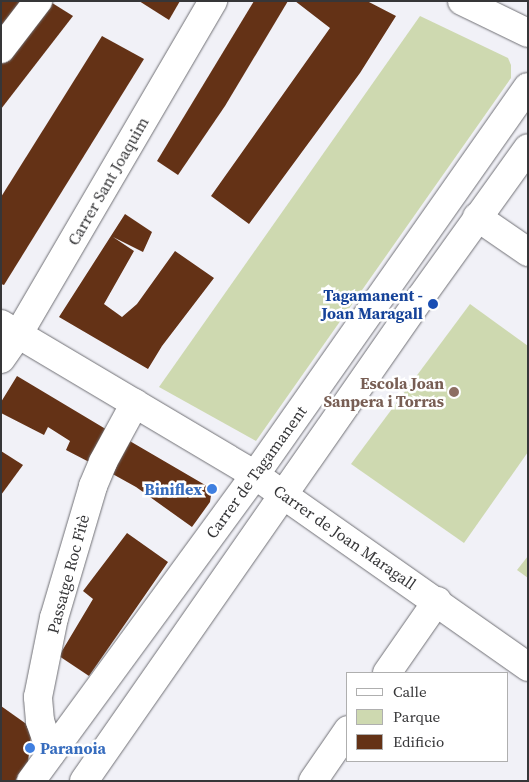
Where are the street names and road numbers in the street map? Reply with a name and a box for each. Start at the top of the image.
street label: Carrer Sant Joaquim [63,113,153,249]
street label: Carrer de Tagamanent [201,402,311,542]
street label: Carrer de Joan Maragall [270,481,420,593]
street label: Passatge Roc Fitè [43,512,93,636]

